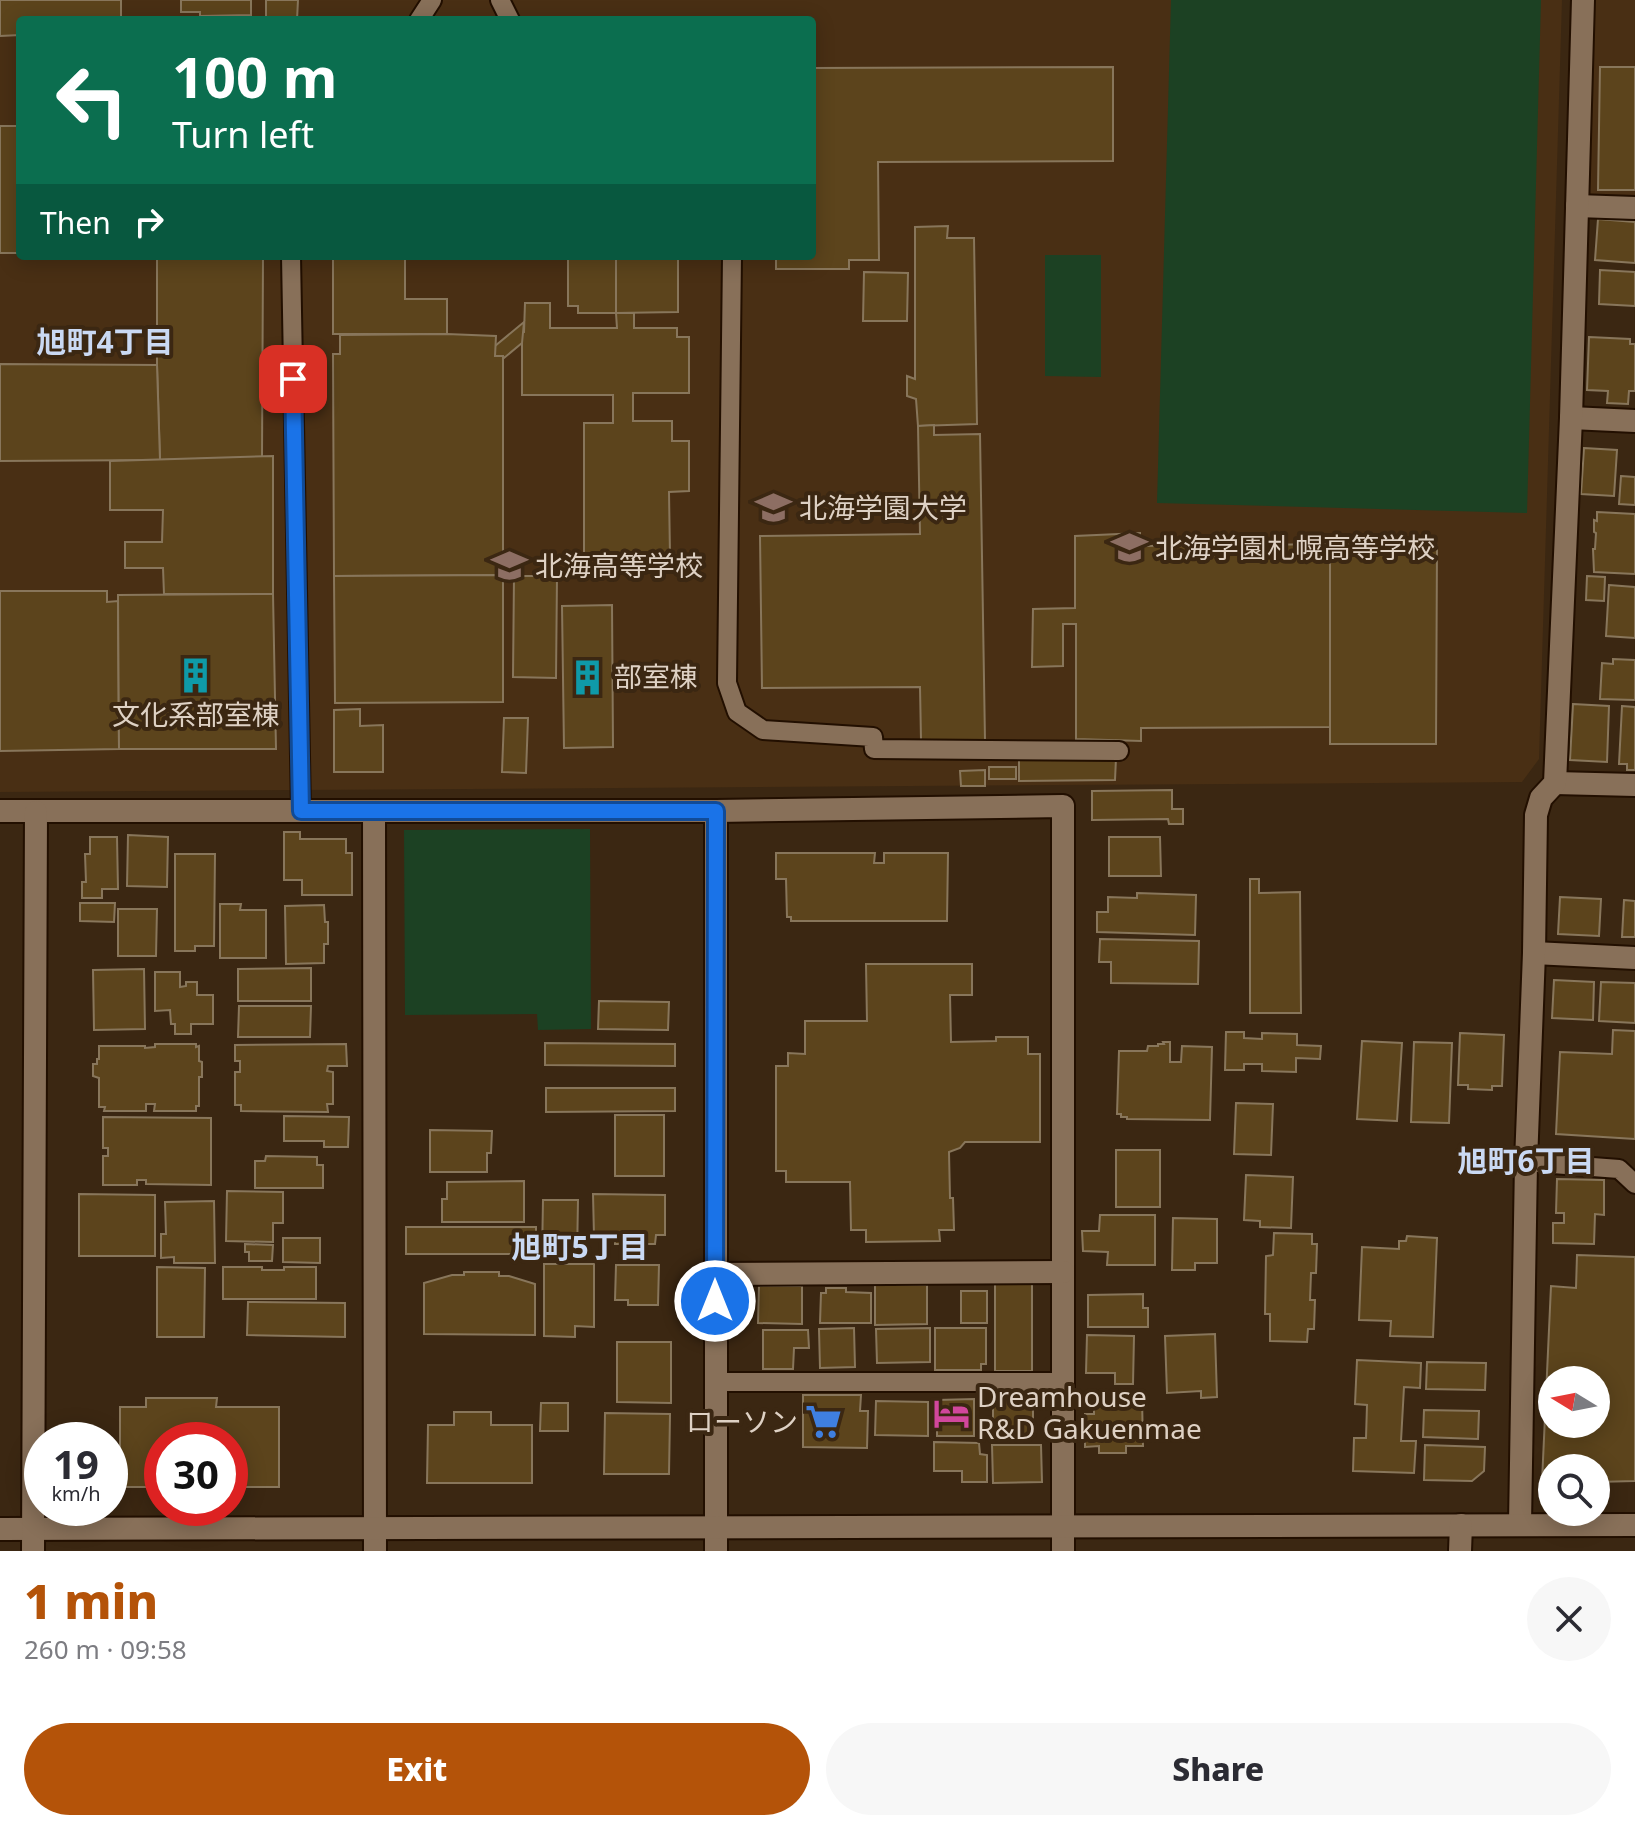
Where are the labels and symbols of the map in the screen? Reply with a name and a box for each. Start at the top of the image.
district label: 旭町4丁目 [36,321,174,362]
pin [259,345,327,413]
place label: 北海学園大学 [799,488,967,526]
school or university icon: 北海学園大学 [754,489,792,527]
place label: 北海学園札幌高等学校 [1155,528,1435,566]
school or university icon: 北海学園札幌高等学校 [1110,529,1148,567]
place label: 北海高等学校 [535,546,703,584]
school or university icon: 北海高等学校 [490,547,528,585]
building icon: 文化系部室棟 [177,656,215,694]
place label: 部室棟 [614,657,698,695]
building icon: 部室棟 [569,658,607,696]
place label: 文化系部室棟 [112,695,280,733]
district label: 旭町6丁目 [1457,1140,1595,1181]
district label: 旭町5丁目 [511,1226,649,1267]
position arrow [673,1259,757,1343]
north arrow [1538,1366,1610,1438]
place label: Dreamhouse R&D Gakuenmae [977,1377,1202,1447]
hotel icon: Dreamhouse R&D Gakuenmae [932,1394,970,1432]
place label: ローソン [686,1402,798,1440]
supermarket icon: ローソン [805,1403,843,1441]
speed limit sign: 30 [144,1422,248,1526]

